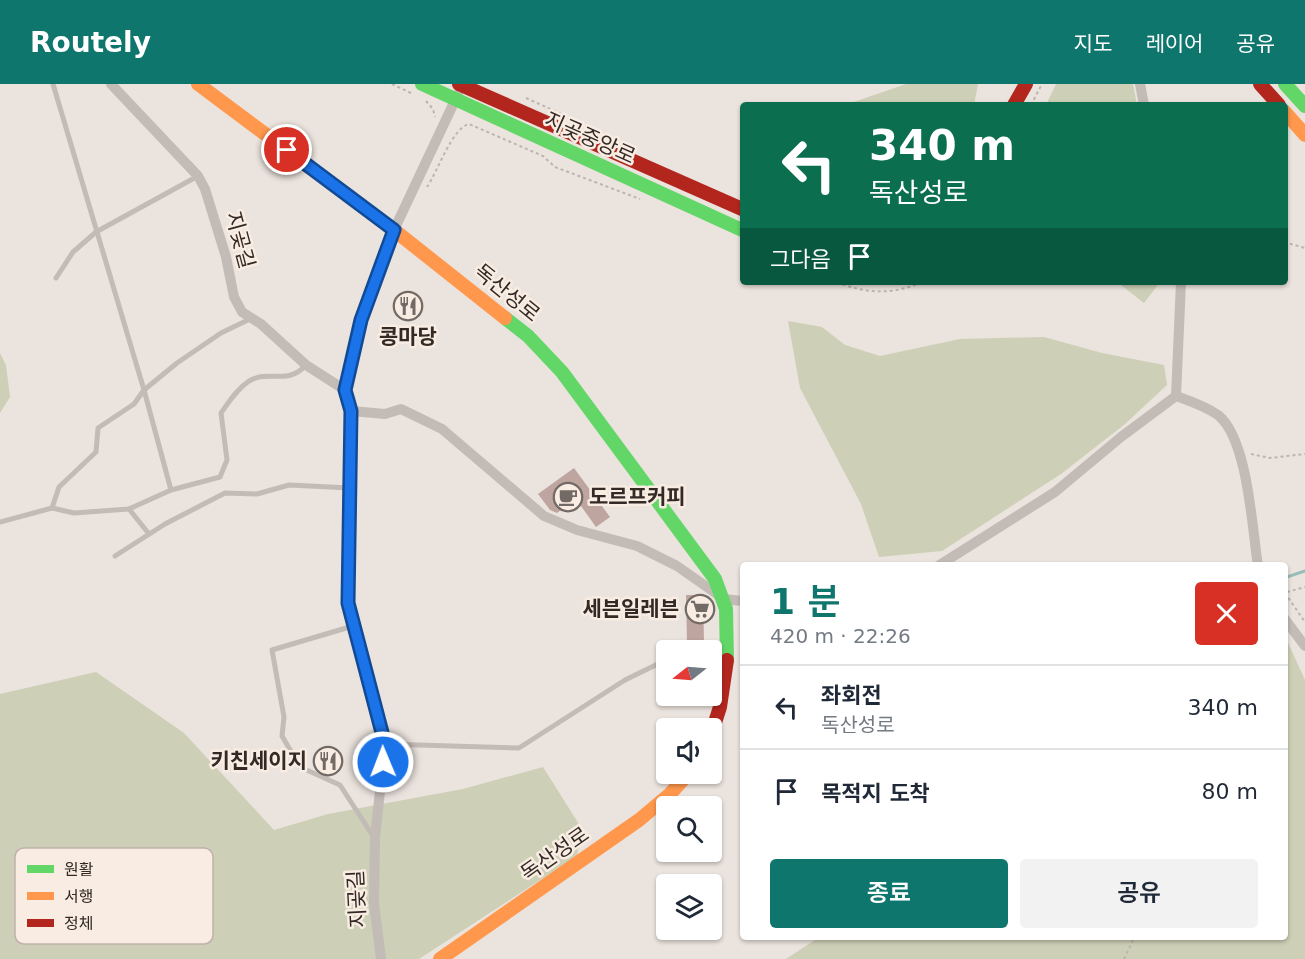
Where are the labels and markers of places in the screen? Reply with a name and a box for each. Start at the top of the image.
pin [261,124,312,175]
restaurant icon: 콩마당 [392,290,424,322]
place label: 콩마당 [379,325,437,349]
cafe icon: 도르프커피 [552,481,584,513]
place label: 도르프커피 [589,485,686,509]
supermarket icon: 세븐일레븐 [684,593,716,625]
place label: 세븐일레븐 [582,597,679,621]
restaurant icon: 키친세이지 [312,745,344,777]
place label: 키친세이지 [210,749,307,773]

